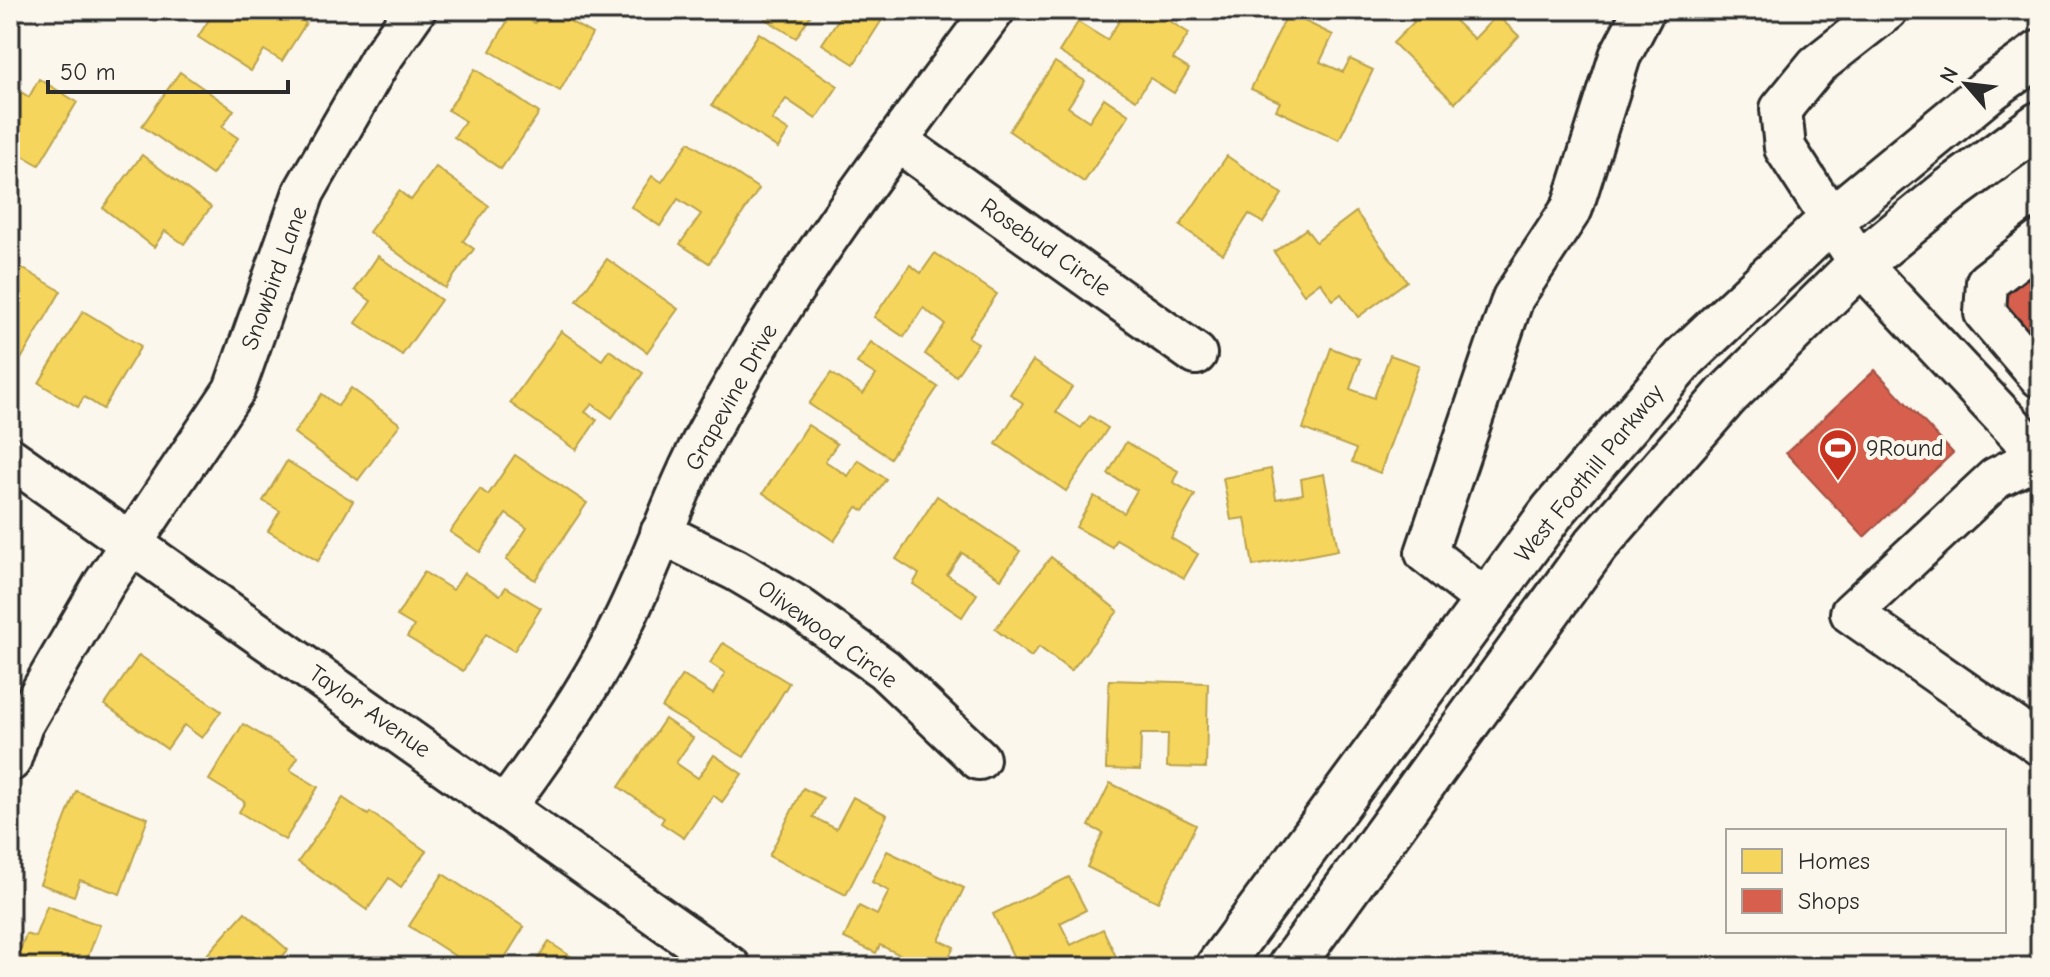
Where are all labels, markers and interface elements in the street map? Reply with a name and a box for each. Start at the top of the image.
scale bar [48,44,288,94]
north arrow [1926,44,2006,124]
text: 50 m [60,58,116,86]
text: N [1934,63,1964,88]
street label: Rosebud Circle [976,192,1116,302]
street label: Snowbird Lane [235,203,313,353]
street label: Grapevine Drive [679,319,783,475]
street label: West Foothill Parkway [1509,378,1669,567]
sports icon: 9Round [1817,427,1859,482]
place label: 9Round [1866,434,1944,462]
street label: Olivewood Circle [753,574,903,694]
street label: Taylor Avenue [304,659,436,763]
legend [1726,829,2006,933]
text: Homes [1798,847,1870,875]
text: Shops [1798,887,1859,915]

